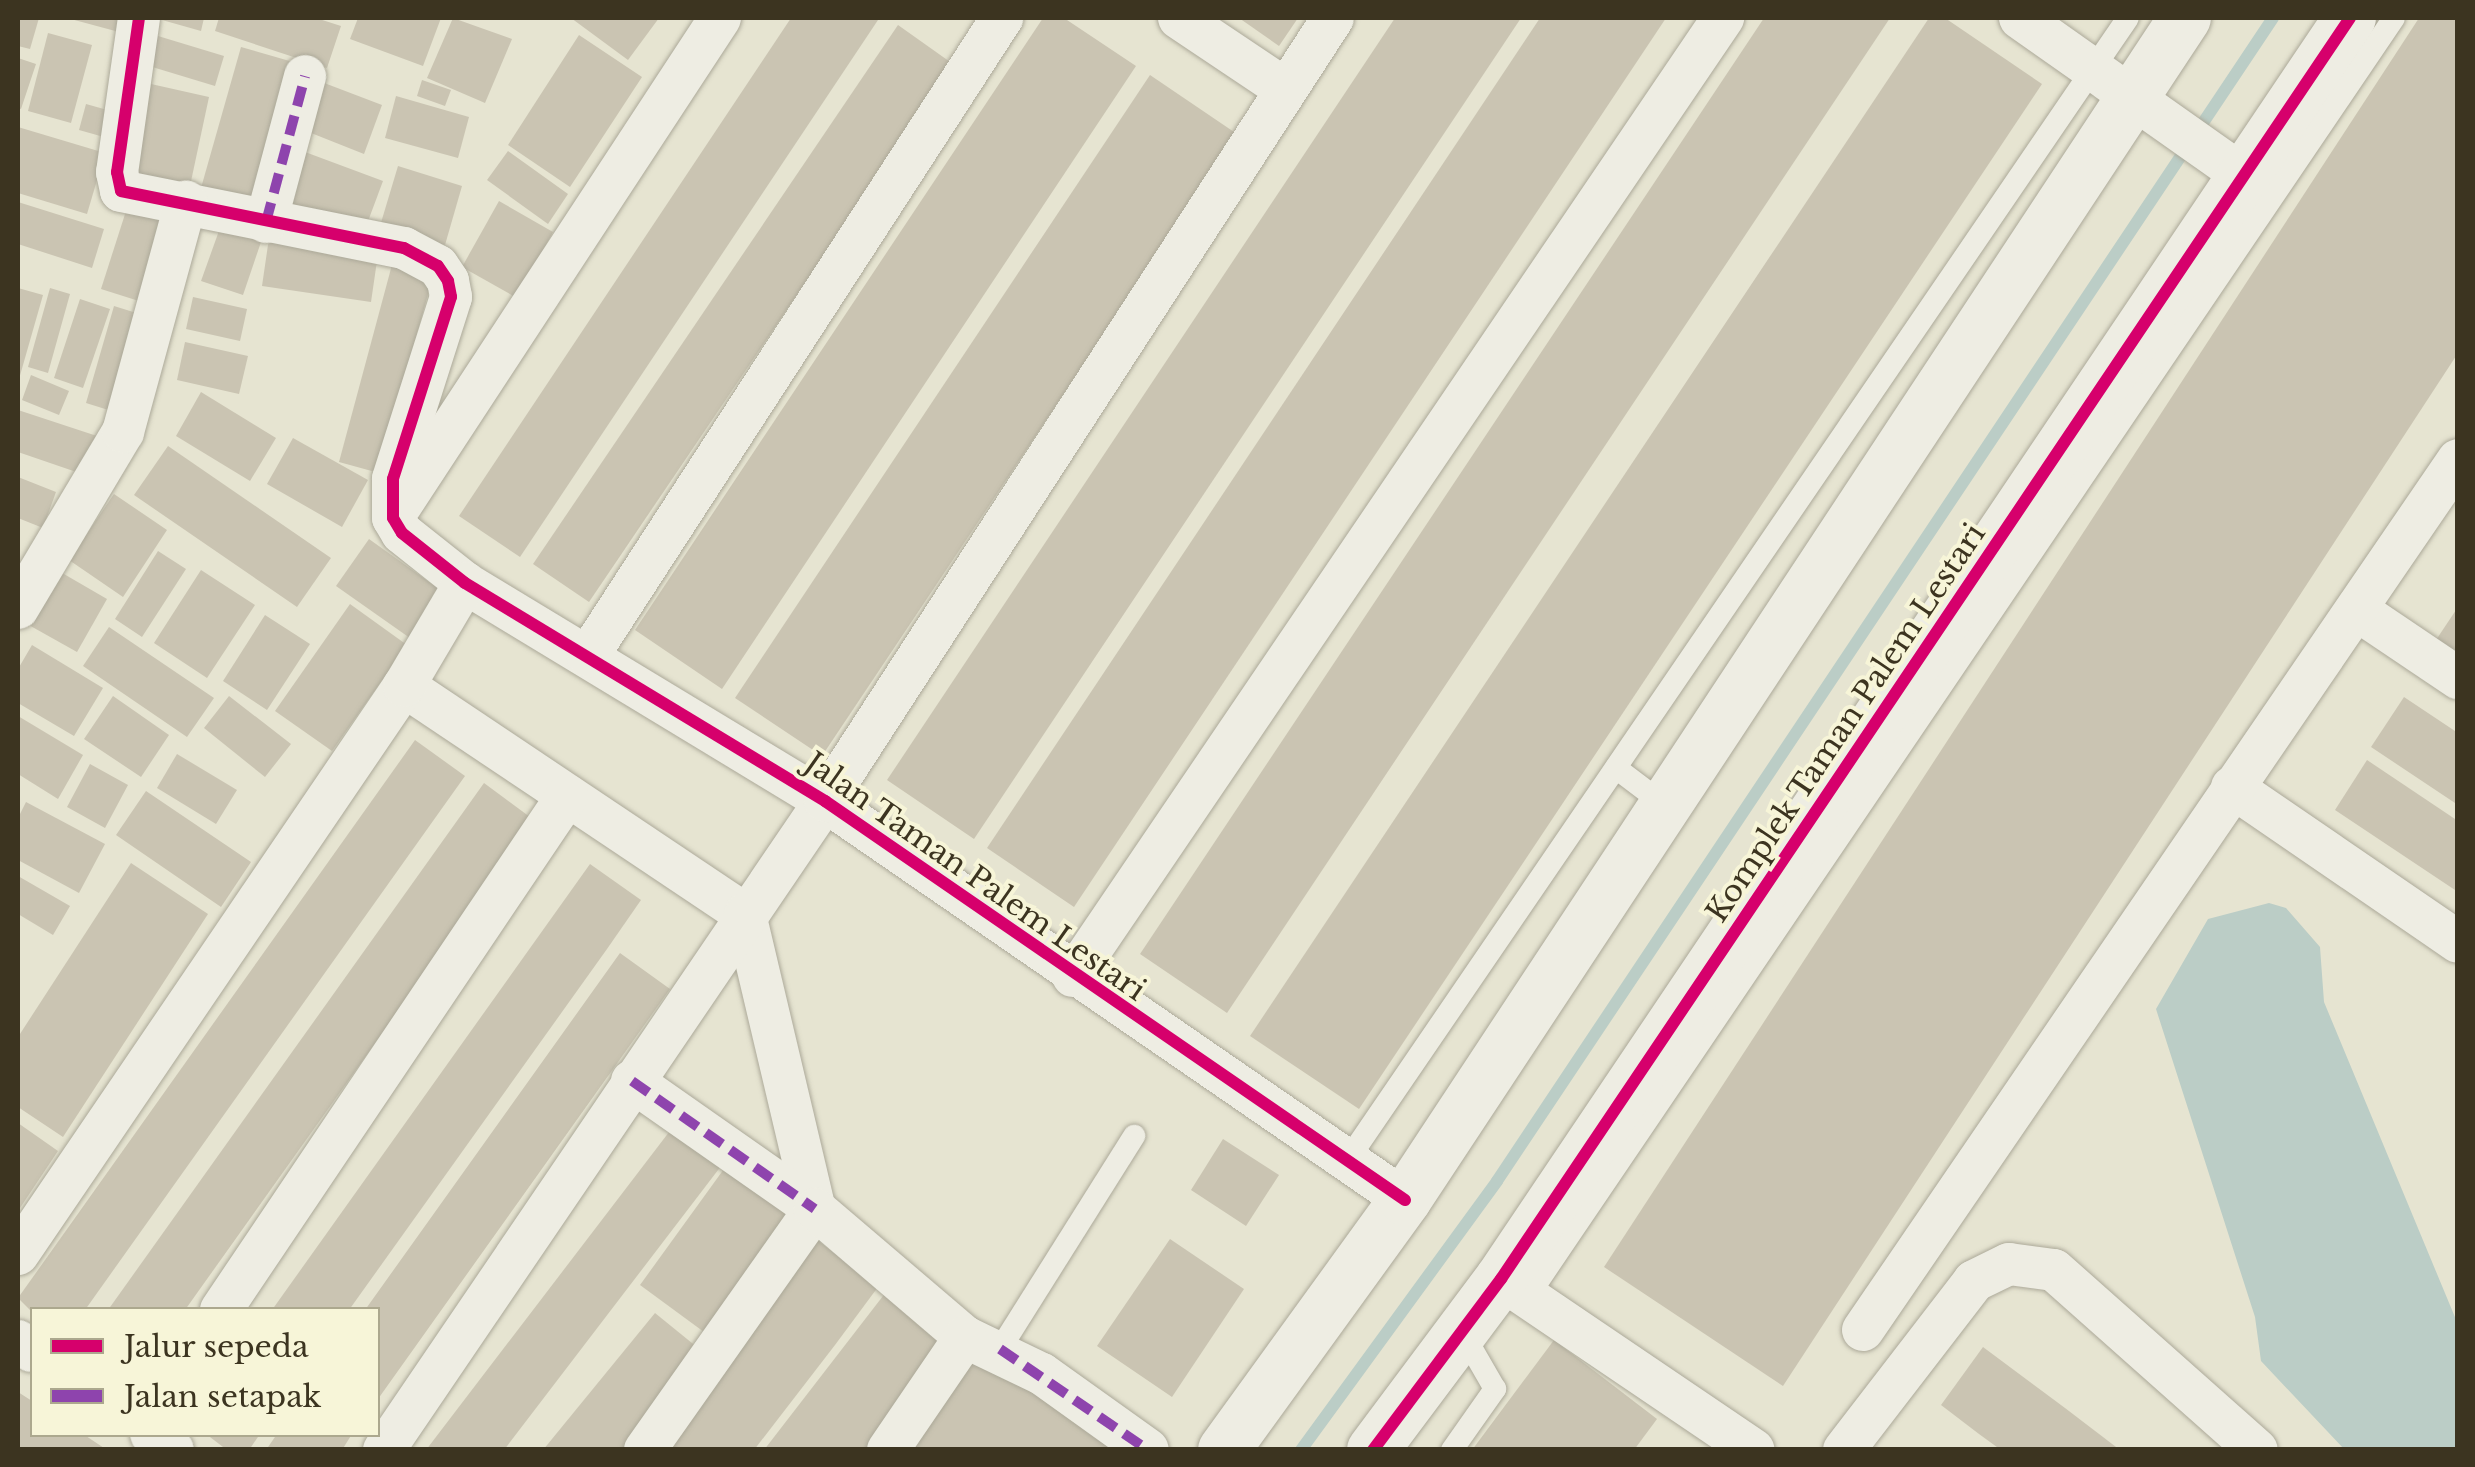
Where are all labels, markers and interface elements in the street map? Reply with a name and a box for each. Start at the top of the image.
street label: Komplek Taman Palem Lestari [1699,516,1993,930]
street label: Jalan Taman Palem Lestari [797,745,1153,1009]
legend [30,1307,380,1437]
text: Jalur sepeda [124,1328,309,1365]
text: Jalan setapak [124,1378,321,1415]

